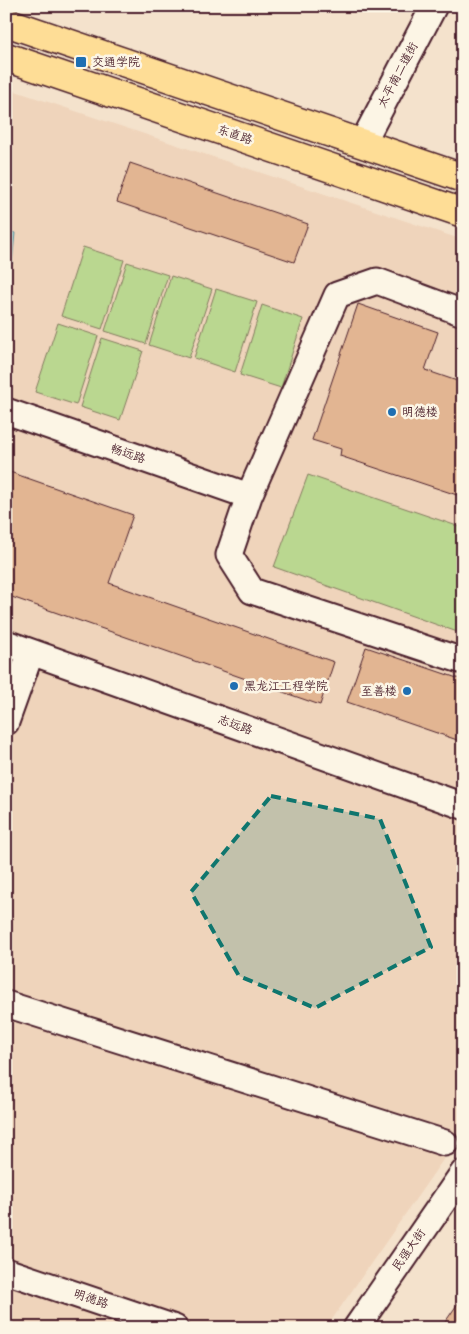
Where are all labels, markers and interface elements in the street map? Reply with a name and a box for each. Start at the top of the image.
street label: 太平南二道街 [374,40,422,110]
marker: 交通学院 [74,55,88,69]
place label: 交通学院 [92,55,140,70]
street label: 东直路 [216,122,254,148]
place label: 明德楼 [402,405,438,420]
marker: 明德楼 [386,406,398,418]
street label: 畅远路 [109,441,147,467]
place label: 黑龙江工程学院 [244,679,328,694]
marker: 黑龙江工程学院 [228,680,240,692]
place label: 至善楼 [361,684,397,699]
marker: 至善楼 [401,685,413,697]
street label: 志远路 [216,712,254,738]
street label: 民强大街 [389,1226,429,1274]
street label: 明德路 [72,1286,110,1312]

